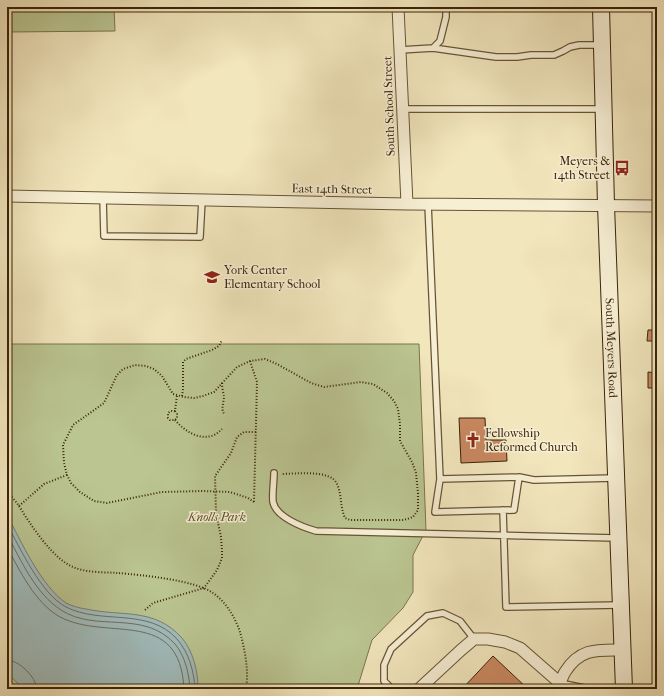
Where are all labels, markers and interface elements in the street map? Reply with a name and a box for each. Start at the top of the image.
street label: South School Street [380,55,398,156]
place label: Meyers & 14th Street [553,154,611,182]
bus stop icon: Meyers & 14th Street [613,159,631,177]
street label: East 14th Street [291,181,373,197]
place label: York Center Elementary School [223,263,321,291]
school or university icon: York Center Elementary School [203,268,221,286]
street label: South Meyers Road [602,298,620,399]
place label: Fellowship Reformed Church [485,426,578,454]
church icon: Fellowship Reformed Church [464,431,482,449]
park label: Knolls Park [187,510,246,524]

